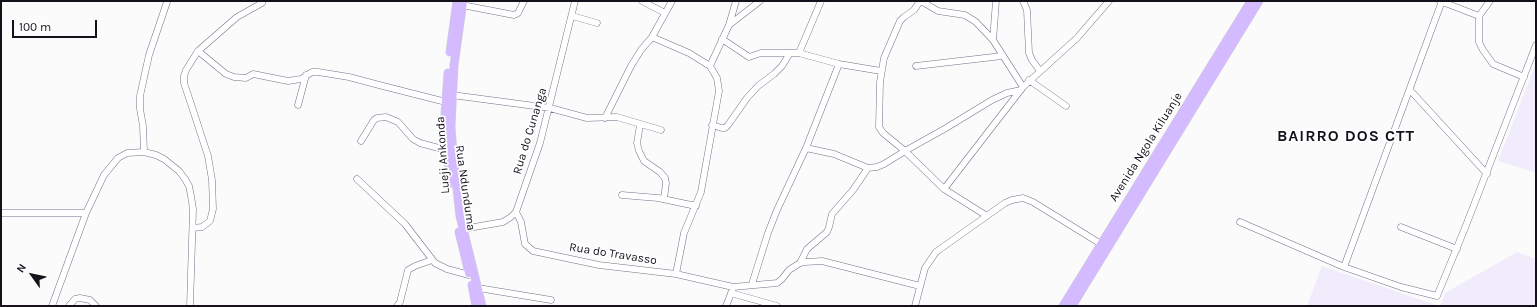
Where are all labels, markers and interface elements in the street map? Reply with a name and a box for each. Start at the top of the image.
scale bar [14,12,99,38]
text: 100 m [19,20,51,34]
street label: Rua do Cunanga [510,86,550,176]
street label: Avenida Ngola Kiluanje [1107,90,1185,204]
street label: Lueji Ankonda [433,116,453,194]
district label: BAIRRO DOS CTT [1277,126,1415,146]
street label: Rua Ndunduma [452,144,478,232]
street label: Rua do Travasso [568,240,658,268]
north arrow [12,255,52,295]
text: N [14,261,29,275]

